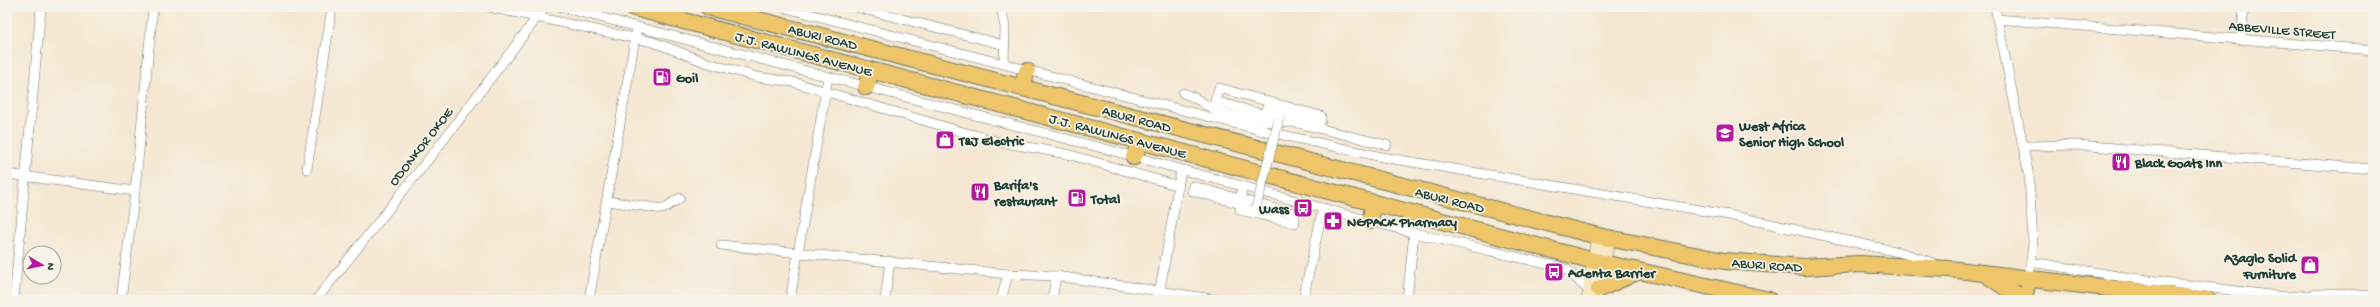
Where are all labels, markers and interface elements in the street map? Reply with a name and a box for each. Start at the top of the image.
street label: ABBEVILLE STREET [2228,18,2336,45]
street label: ABURI ROAD [786,22,860,55]
street label: J.J. RAWLINGS AVENUE [733,29,875,82]
fuel station icon: Goil [651,66,673,88]
place label: Goil [676,71,698,88]
street label: ABURI ROAD [1100,103,1174,138]
street label: ODONKOR OKOE [386,104,459,190]
street label: J.J. RAWLINGS AVENUE [1047,111,1189,164]
place label: West Africa Senior High School [1738,119,1844,152]
school or university icon: West Africa Senior High School [1714,122,1736,144]
shop icon: T&J Electric [934,129,956,151]
place label: T&J Electric [958,134,1025,151]
restaurant icon: Black Goats Inn [2110,151,2132,173]
place label: Black Goats Inn [2134,156,2222,173]
place label: Barifa's restaurant [993,178,1058,211]
restaurant icon: Barifa's restaurant [969,181,991,203]
street label: ABURI ROAD [1413,185,1487,218]
fuel station icon: Total [1066,187,1088,209]
place label: Total [1090,192,1120,209]
bus stop icon: Wass [1292,197,1314,219]
place label: Wass [1258,202,1290,219]
pharmacy icon: NGPACK Pharmacy [1322,210,1344,232]
place label: NGPACK Pharmacy [1347,215,1457,232]
north arrow [22,245,62,285]
place label: Azaglo Solid Furniture [2223,251,2298,284]
shop icon: Azaglo Solid Furniture [2299,254,2321,276]
street label: ABURI ROAD [1731,256,1804,277]
bus stop icon: Adenta Barrier [1543,261,1565,283]
text: N [43,262,56,271]
place label: Adenta Barrier [1567,266,1657,283]

